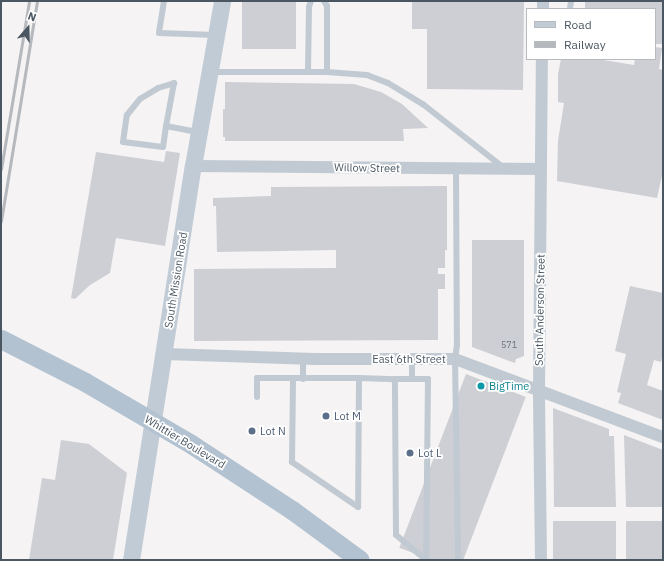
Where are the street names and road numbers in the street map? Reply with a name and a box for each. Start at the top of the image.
street label: Willow Street [334,161,400,175]
street label: South Mission Road [162,231,190,329]
street label: South Anderson Street [532,254,548,366]
street label: East 6th Street [372,352,446,366]
street label: Whittier Boulevard [142,413,228,471]

